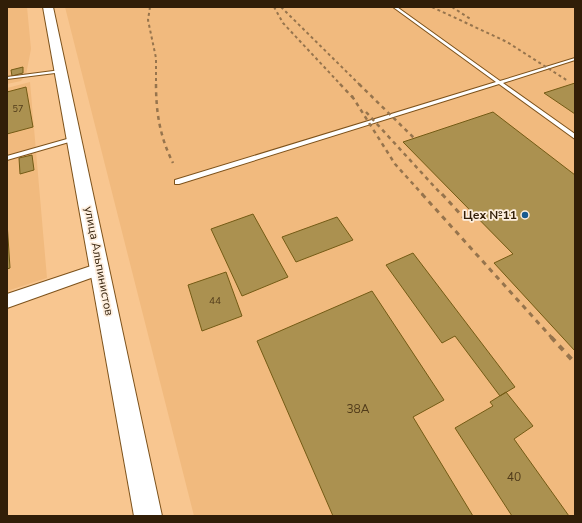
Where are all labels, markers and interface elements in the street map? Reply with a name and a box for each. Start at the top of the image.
house number: 57 [13,103,23,115]
street label: улица Альпинистов [81,205,118,317]
place label: Цех №11 [463,207,517,223]
marker: Цех №11 [520,210,530,220]
house number: 44 [209,294,221,308]
house number: 38А [346,401,370,417]
house number: 40 [507,469,521,485]

